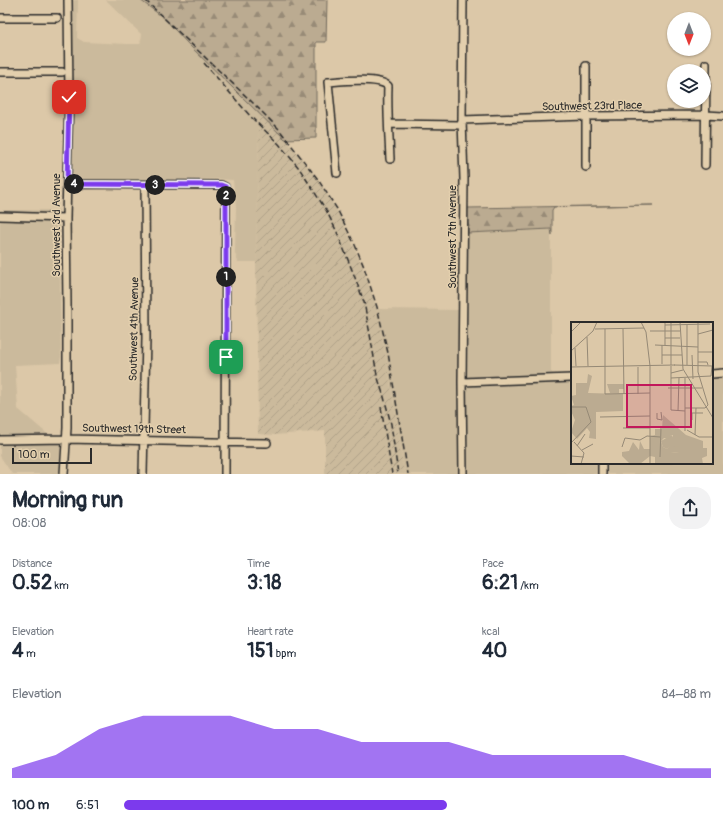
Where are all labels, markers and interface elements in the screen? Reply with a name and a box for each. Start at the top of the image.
north arrow [667,12,711,56]
map controls [667,12,711,108]
button: layers [667,64,711,108]
pin [52,80,86,114]
icon: check [58,86,80,108]
street label: Southwest 23rd Place [542,99,643,113]
street label: Southwest 3rd Avenue [50,173,63,277]
pin: 4 [64,174,84,194]
pin: 3 [145,175,165,195]
text: 4 [71,177,77,190]
text: 3 [152,178,158,191]
street label: Southwest 7th Avenue [446,185,459,289]
pin: 2 [216,186,236,206]
text: 2 [223,189,229,202]
pin: 1 [216,267,236,287]
text: 1 [224,270,228,283]
street label: Southwest 4th Avenue [127,276,141,381]
inset map [571,322,713,464]
pin [209,340,243,374]
icon: arrive [215,346,237,368]
street label: Southwest 19th Street [82,422,187,436]
scale bar [12,446,92,465]
text: 100 m [18,448,49,461]
text: Morning run [12,486,123,514]
button: share [669,487,711,529]
text: 08:08 [12,515,46,531]
text: Distance [12,557,52,570]
text: Time [247,557,270,570]
text: Pace [482,557,504,570]
text: 0.52 [12,570,52,595]
text: 3:18 [247,570,281,595]
text: 6:21 [482,570,518,595]
text: km [52,579,69,592]
text: /km [518,579,539,592]
text: Elevation [12,625,54,638]
text: Heart rate [247,625,293,638]
text: kcal [482,625,500,638]
text: 4 [12,638,24,663]
text: 151 [247,638,273,663]
text: 40 [482,638,507,663]
text: m [24,647,36,660]
text: bpm [273,647,296,660]
text: Elevation [12,686,62,702]
text: 84–88 m [662,686,711,702]
text: 100 m [12,797,49,813]
text: 6:51 [76,797,99,813]

